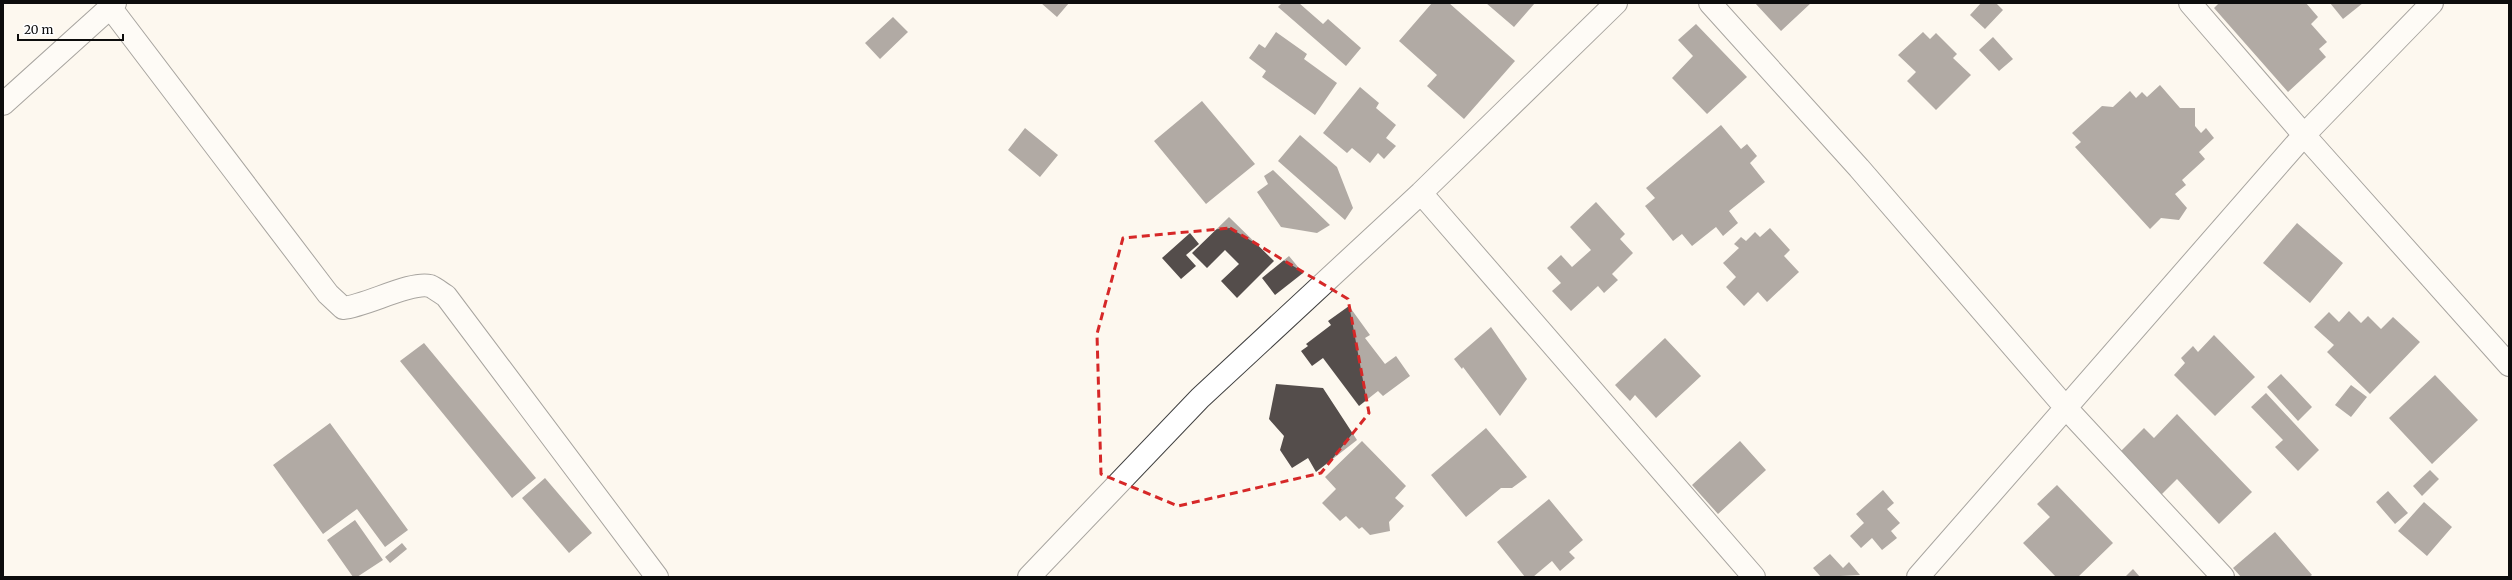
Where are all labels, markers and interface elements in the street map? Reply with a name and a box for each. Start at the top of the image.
scale bar [18,16,123,42]
text: 20 m [24,22,53,37]

